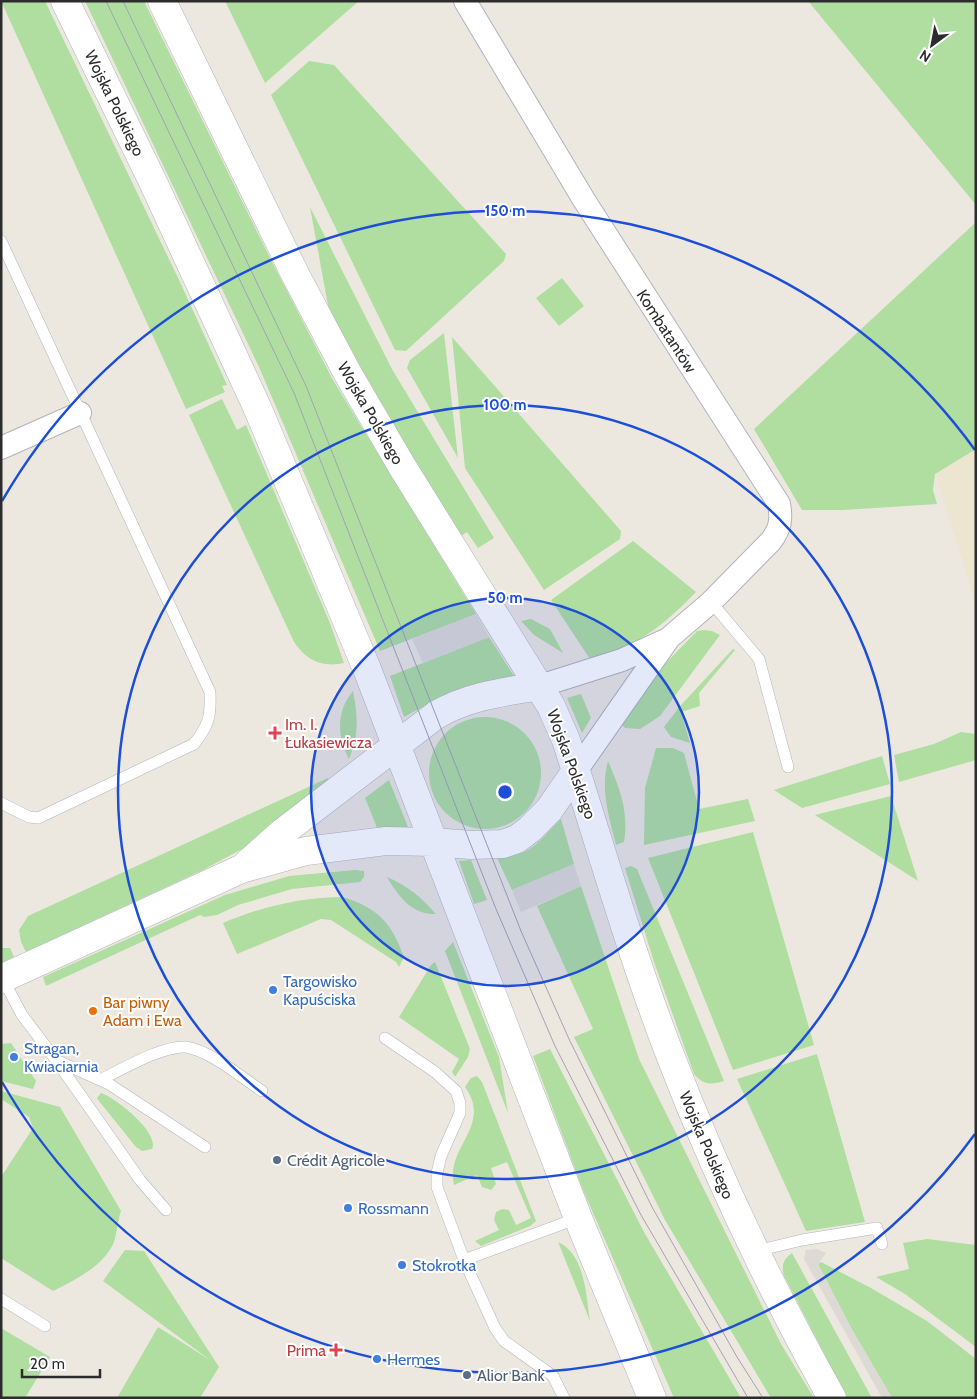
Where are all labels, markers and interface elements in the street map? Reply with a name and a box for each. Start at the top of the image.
north arrow [907,20,957,70]
text: N [916,46,934,66]
street label: Wojska Polskiego [81,47,148,159]
text: 150 m [485,202,525,220]
street label: Kombatantów [633,286,701,377]
street label: Wojska Polskiego [333,359,408,468]
text: 100 m [483,396,527,414]
text: 50 m [487,589,523,607]
street label: Wojska Polskiego [543,707,600,822]
place label: Im. I. Łukasiewicza [285,715,372,752]
marker: Im. I. Łukasiewicza [269,727,281,739]
centre of rings [496,783,514,801]
place label: Targowisko Kapuściska [283,972,357,1009]
marker: Targowisko Kapuściska [267,984,279,996]
place label: Bar piwny Adam i Ewa [103,993,182,1030]
marker: Bar piwny Adam i Ewa [87,1005,99,1017]
place label: Stragan, Kwiaciarnia [24,1039,99,1076]
marker: Stragan, Kwiaciarnia [8,1051,20,1063]
street label: Wojska Polskiego [675,1088,738,1202]
place label: Crédit Agricole [287,1151,385,1170]
marker: Crédit Agricole [271,1154,283,1166]
place label: Rossmann [358,1199,429,1218]
marker: Rossmann [342,1202,354,1214]
place label: Stokrotka [412,1256,476,1275]
marker: Stokrotka [396,1259,408,1271]
place label: Prima [287,1341,326,1360]
marker: Prima [330,1344,342,1356]
scale bar [22,1346,100,1378]
place label: Hermes [387,1350,441,1369]
marker: Hermes [371,1353,383,1365]
text: 20 m [30,1355,65,1373]
place label: Alior Bank [477,1366,546,1385]
marker: Alior Bank [461,1369,473,1381]

